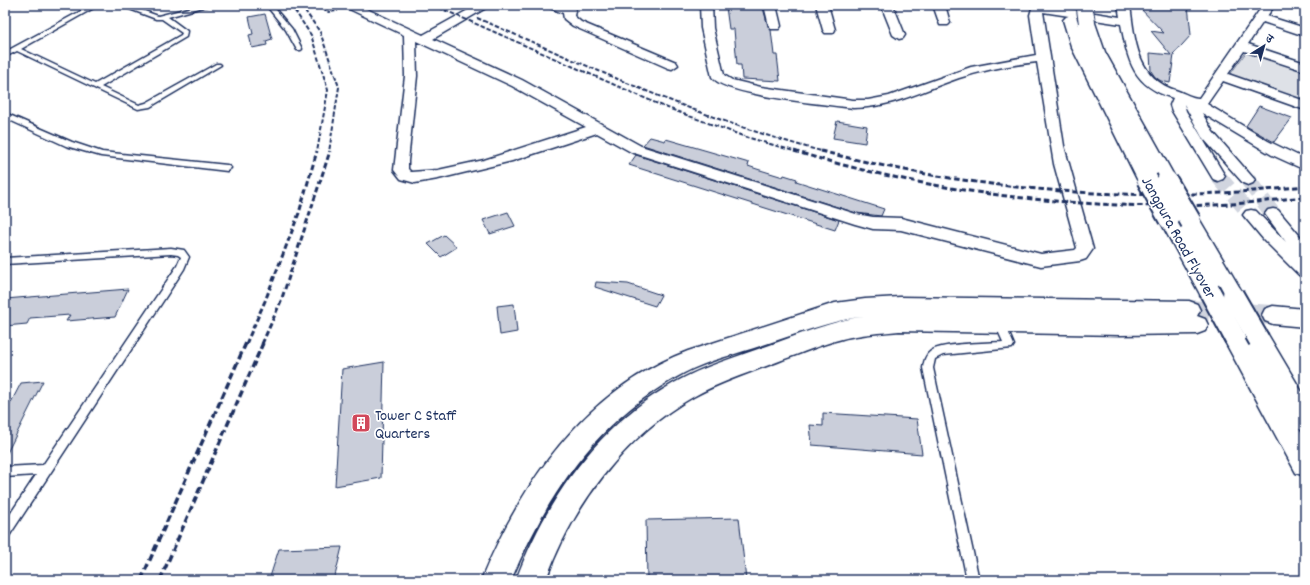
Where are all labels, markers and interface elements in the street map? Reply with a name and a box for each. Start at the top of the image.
north arrow [1244,26,1284,66]
text: उ [1261,31,1277,48]
street label: Jangpura Road Flyover [1135,173,1221,304]
place label: Tower C Staff Quarters [375,405,457,446]
building icon: Tower C Staff Quarters [350,412,372,434]

